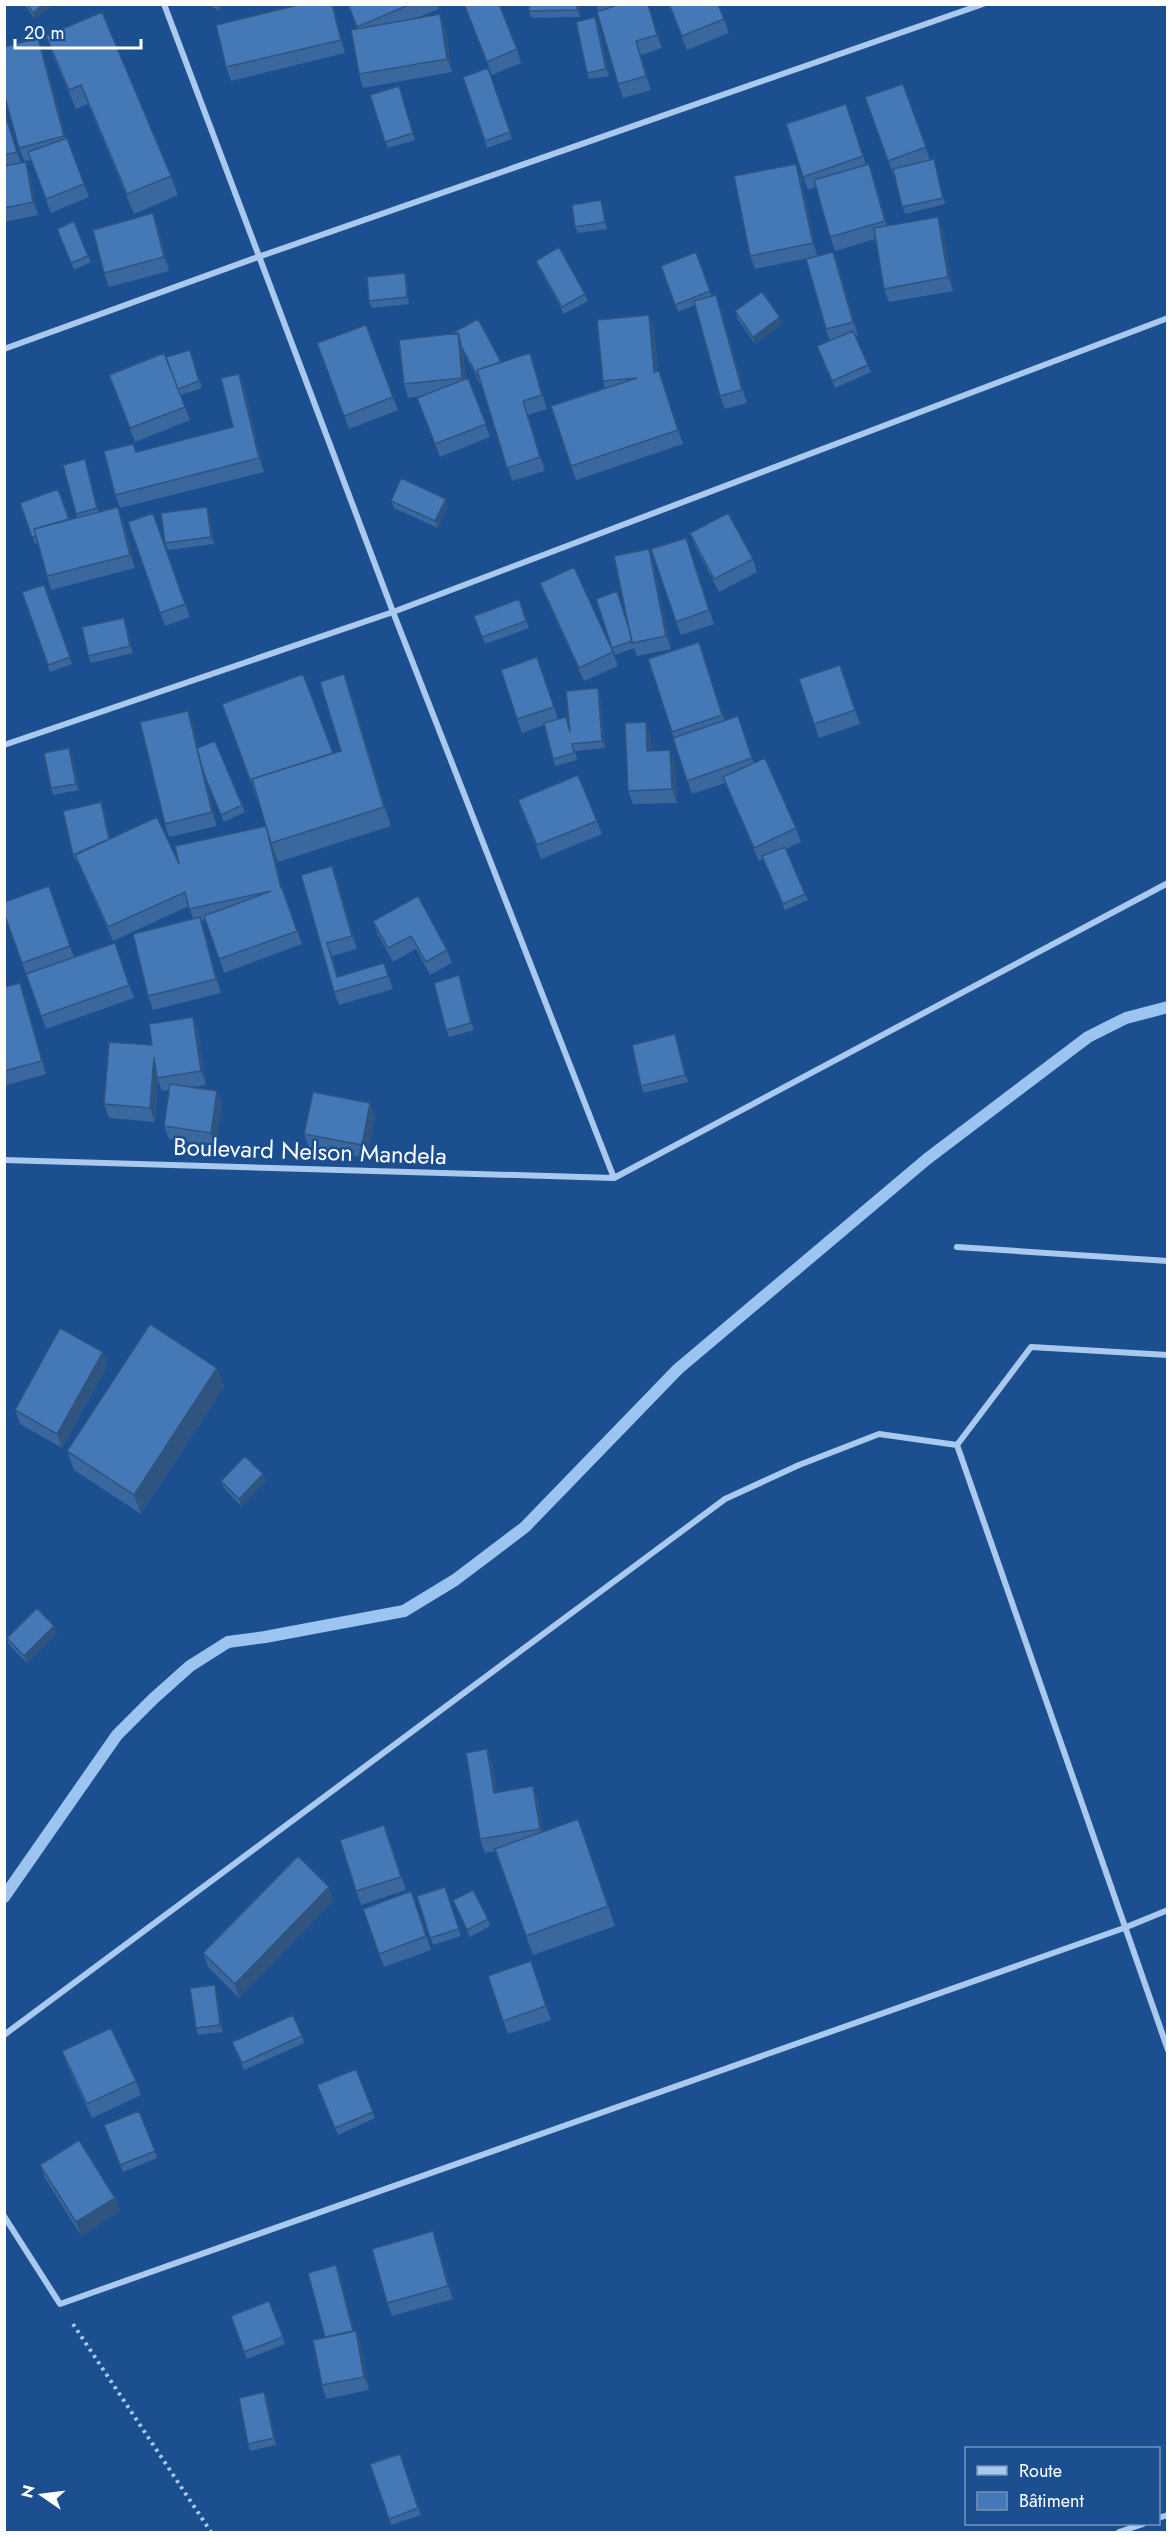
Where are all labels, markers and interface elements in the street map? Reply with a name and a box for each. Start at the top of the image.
scale bar [15,12,141,50]
text: 20 m [24,20,64,46]
street label: Boulevard Nelson Mandela [173,1129,447,1173]
legend [965,2447,1160,2525]
text: Route [1019,2458,1062,2484]
north arrow [12,2465,72,2525]
text: N [15,2483,41,2500]
text: Bâtiment [1019,2488,1085,2514]

